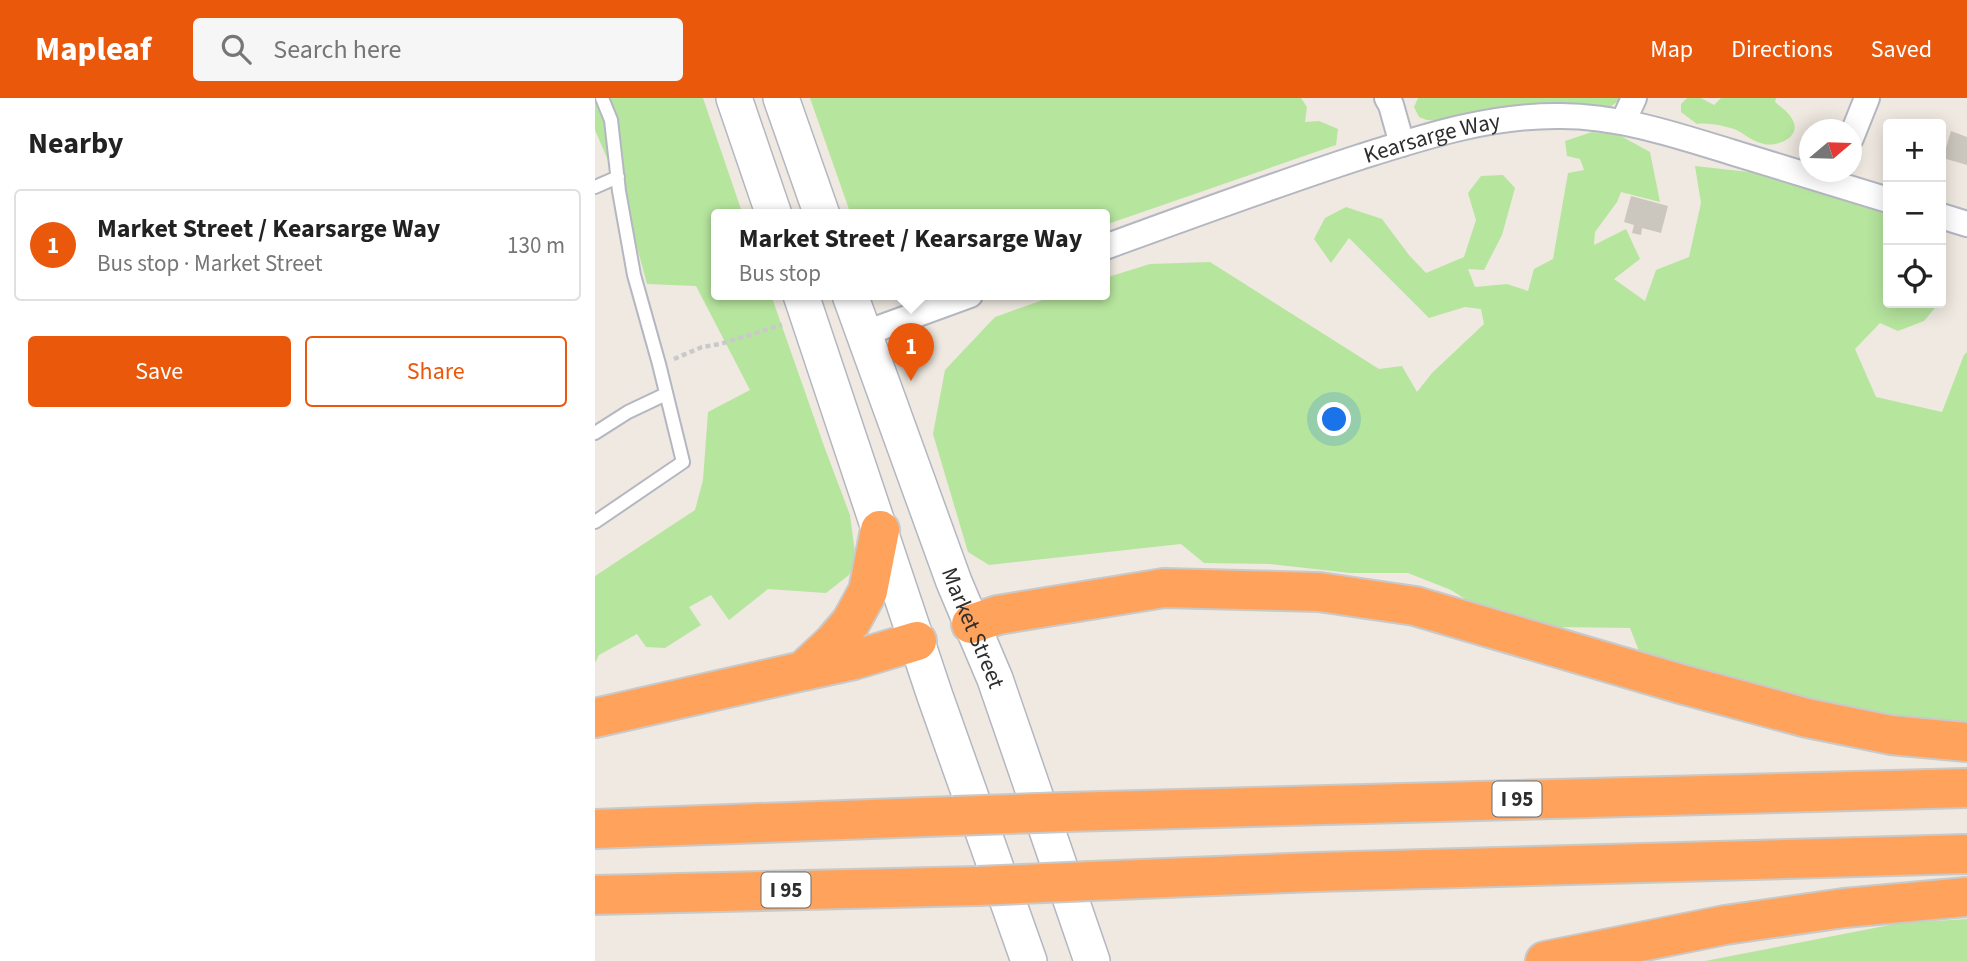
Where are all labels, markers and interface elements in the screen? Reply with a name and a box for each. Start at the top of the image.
search box [193,18,683,81]
text: Mapleaf [35,26,151,73]
icon: search [217,30,255,68]
text: Search here [273,31,401,68]
text: Map [1650,32,1693,67]
text: Directions [1731,32,1833,67]
text: Saved [1871,32,1932,67]
street label: Kearsarge Way [1359,104,1503,172]
north arrow [1799,119,1862,182]
map controls [1883,119,1946,308]
button: + [1883,119,1946,182]
text: Nearby [28,122,123,165]
button: − [1883,182,1946,245]
popup [711,209,1110,300]
text: Market Street / Kearsarge Way [97,210,440,247]
text: Market Street / Kearsarge Way [739,220,1082,257]
text: 1 [47,229,59,262]
text: 130 m [507,229,565,262]
button: locate [1883,245,1946,308]
text: Bus stop · Market Street [97,247,323,280]
text: Bus stop [739,257,821,290]
pin: 1 [888,323,934,381]
button: Save [28,336,291,407]
button: Share [305,336,567,407]
your location [1317,402,1351,436]
street label: Market Street [933,563,1013,693]
road number: I 95 [1493,782,1541,816]
road number: I 95 [761,872,811,908]

